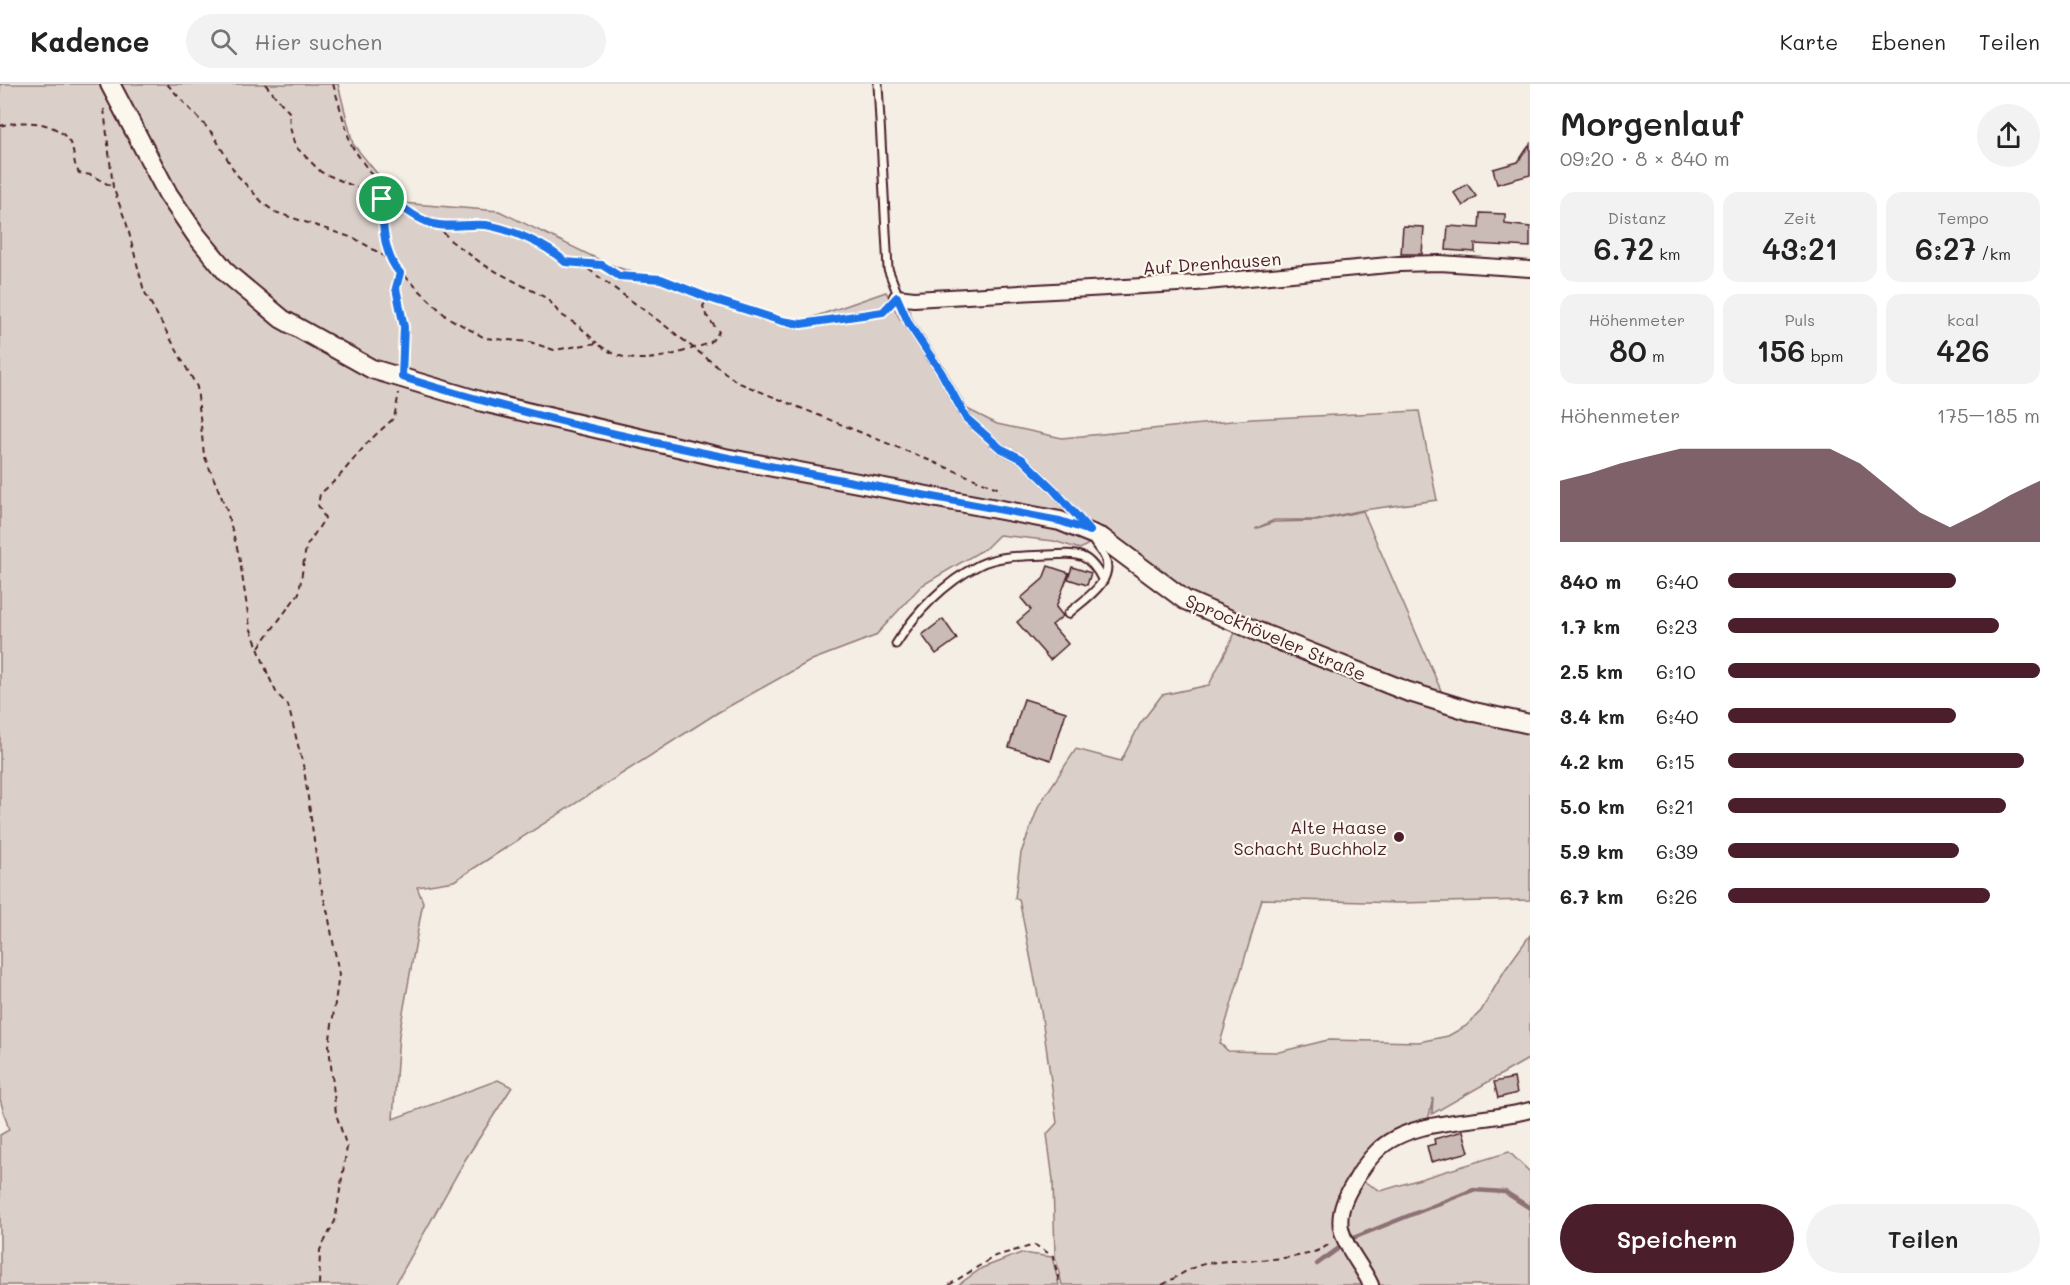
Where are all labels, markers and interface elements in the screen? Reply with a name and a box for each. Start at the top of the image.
search box [186,14,606,68]
text: Kadence [30,23,150,59]
icon: search [207,25,240,58]
text: Hier suchen [255,27,383,56]
text: Karte [1780,28,1838,55]
text: Ebenen [1871,28,1946,55]
text: Teilen [1979,28,2040,55]
text: Morgenlauf [1560,101,1743,144]
button: share [1977,104,2040,167]
text: 09:20 · 8 × 840 m [1560,145,1730,171]
pin [356,173,407,224]
icon: arrive [365,182,398,215]
text: Distanz [1608,207,1666,228]
text: Zeit [1784,207,1816,228]
text: Tempo [1938,207,1988,228]
text: 6.72 [1593,228,1654,268]
text: 43:21 [1762,228,1838,268]
text: 6:27 [1915,228,1976,268]
text: km [1654,243,1681,264]
text: /km [1976,243,2011,264]
street label: Auf Drenhausen [1142,246,1282,280]
text: Höhenmeter [1589,309,1685,330]
text: Puls [1785,309,1815,330]
text: kcal [1947,309,1979,330]
text: 80 [1609,330,1647,370]
text: 156 [1757,330,1806,370]
text: 426 [1936,330,1990,370]
text: m [1647,345,1665,366]
text: bpm [1806,345,1843,366]
text: Höhenmeter [1560,402,1680,428]
text: 175–185 m [1937,402,2040,428]
text: 840 m [1560,568,1621,594]
text: 6:40 [1656,568,1698,594]
street label: Sprockhöveler Straße [1182,588,1370,686]
text: 1.7 km [1560,613,1620,639]
text: 6:23 [1656,613,1697,639]
text: 2.5 km [1560,658,1623,684]
text: 6:10 [1656,658,1696,684]
text: 3.4 km [1560,703,1625,729]
text: 6:40 [1656,703,1698,729]
text: 4.2 km [1560,748,1624,774]
text: 6:15 [1656,748,1695,774]
text: 5.0 km [1560,793,1625,819]
text: 6:21 [1656,793,1694,819]
place label: Alte Haase Schacht Buchholz [1233,815,1387,860]
marker: Alte Haase Schacht Buchholz [1392,830,1406,844]
text: 5.9 km [1560,838,1624,864]
text: 6:39 [1656,838,1698,864]
text: 6.7 km [1560,883,1623,909]
text: 6:26 [1656,883,1698,909]
button: Speichern [1560,1204,1794,1273]
button: Teilen [1806,1204,2040,1273]

